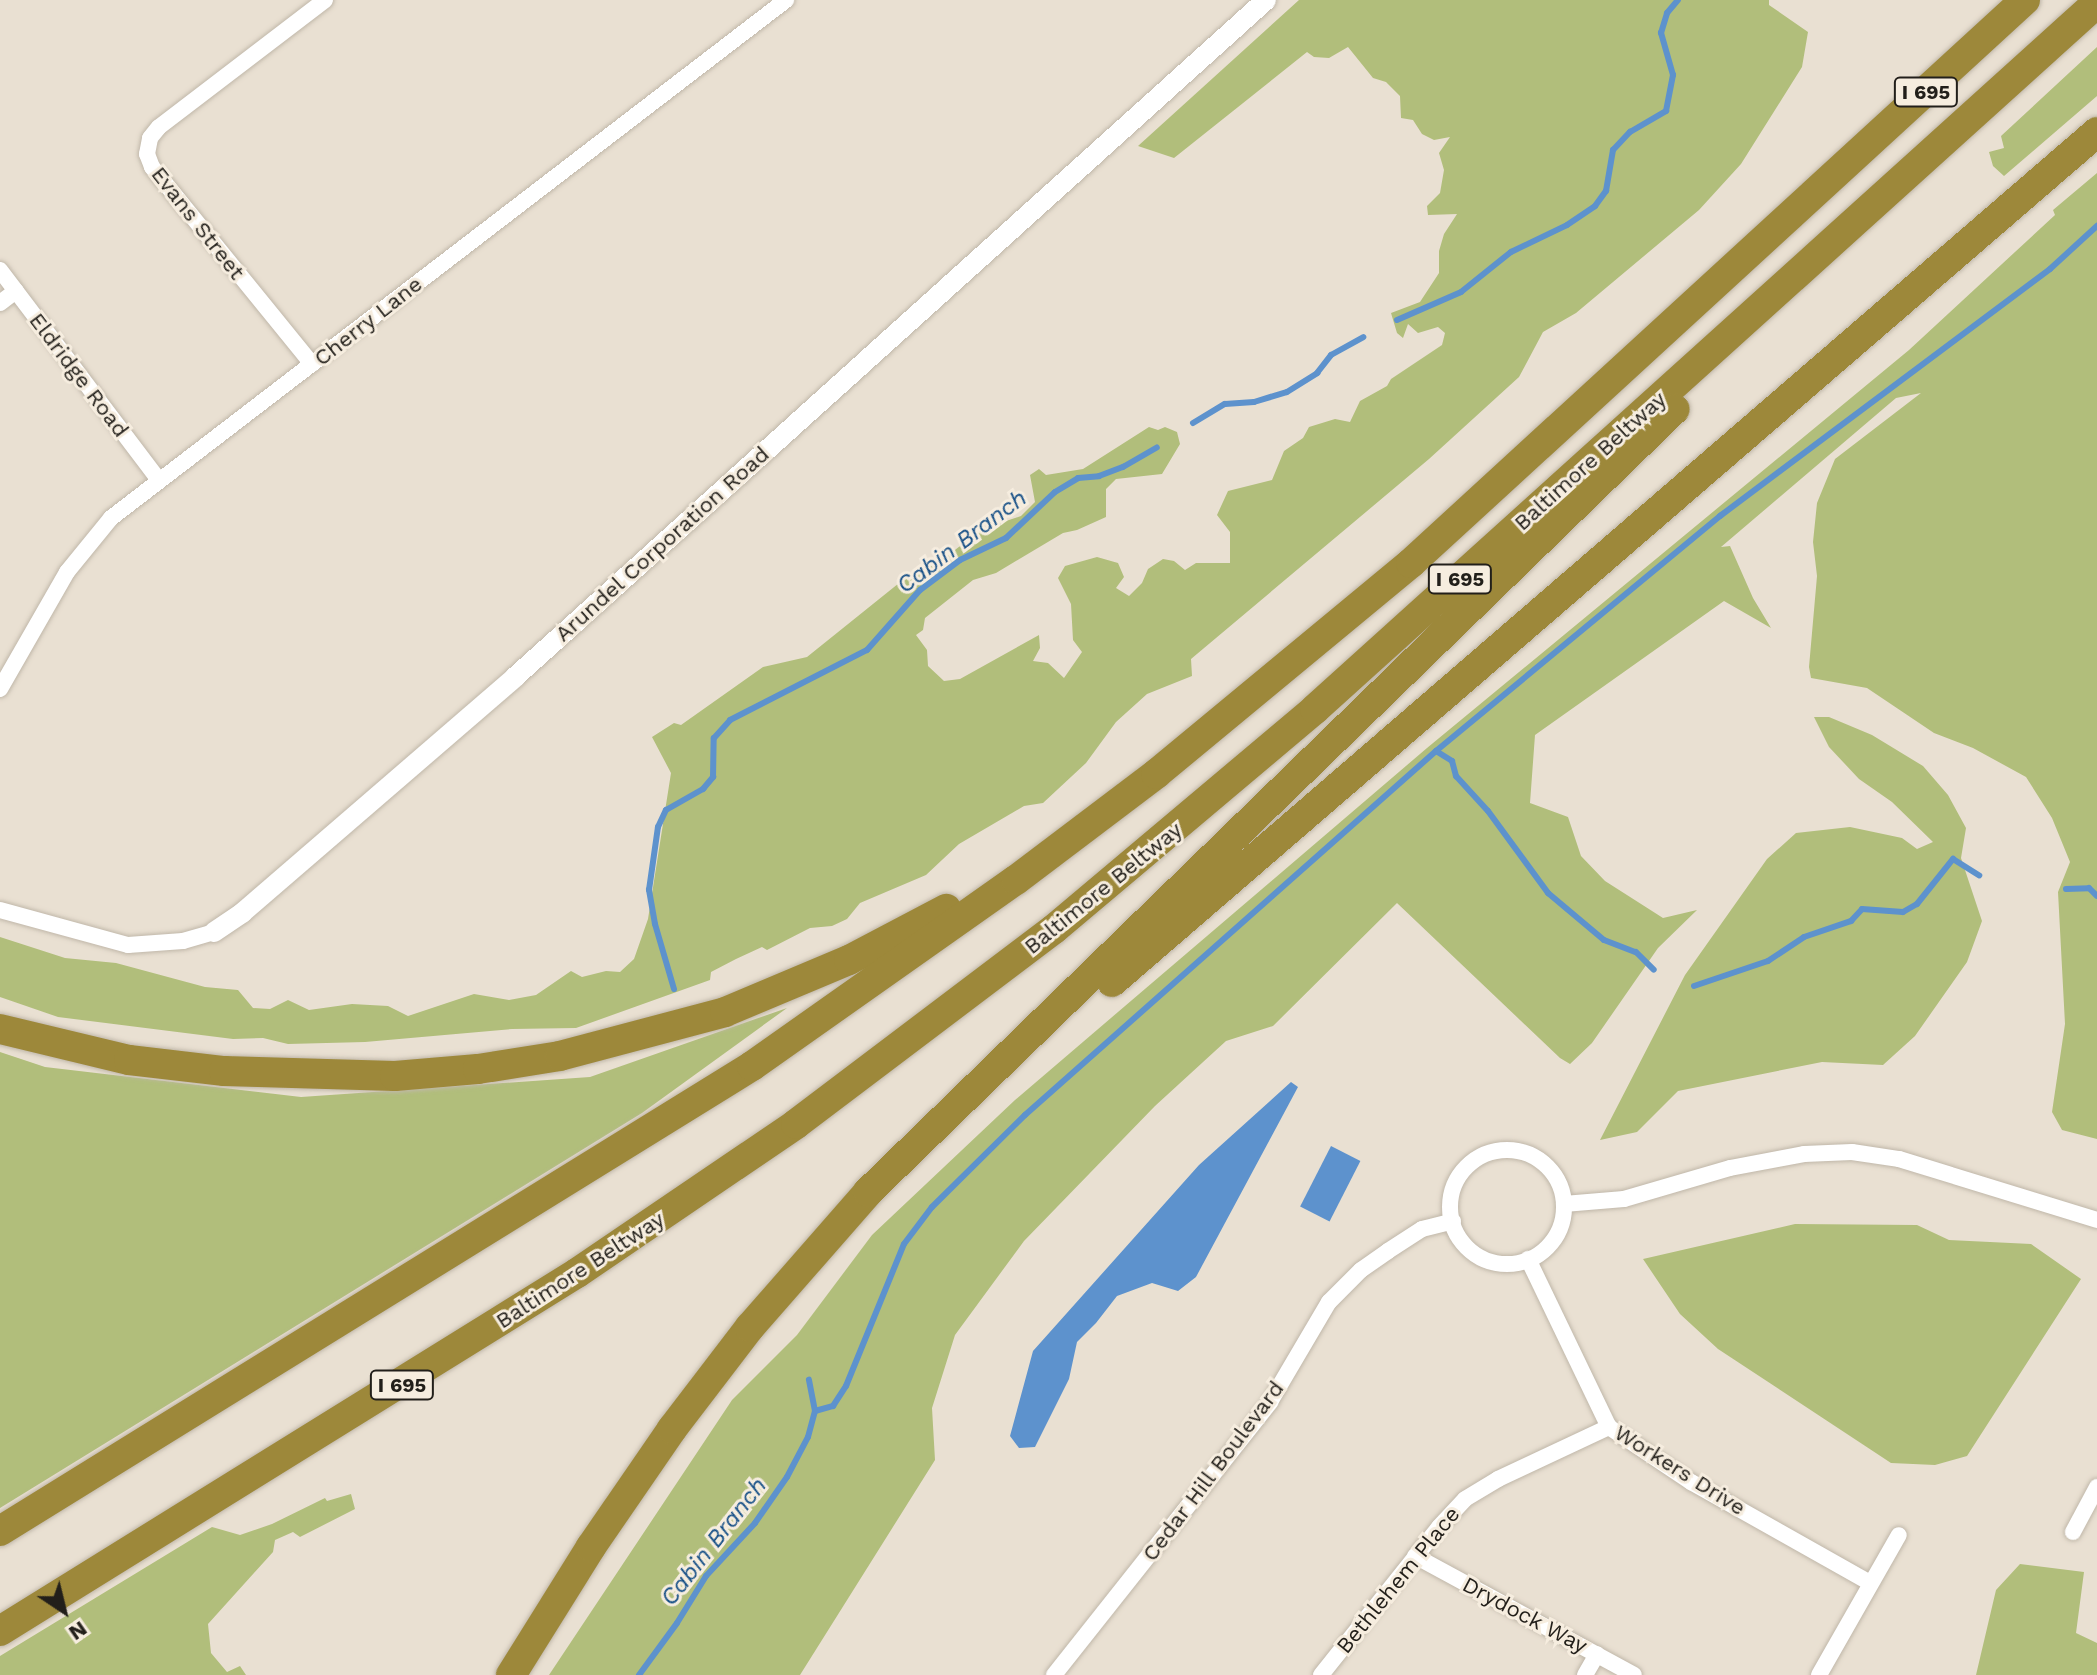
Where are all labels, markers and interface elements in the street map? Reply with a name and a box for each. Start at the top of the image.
road number: I 695 [1892,76,1960,108]
street label: Evans Street [146,161,250,285]
street label: Cherry Lane [309,271,427,371]
street label: Eldridge Road [24,308,134,442]
street label: Baltimore Beltway [1509,386,1671,536]
street label: Arundel Corporation Road [549,441,775,647]
water label: Cabin Branch [891,484,1033,600]
road number: I 695 [1426,563,1494,595]
street label: Baltimore Beltway [1019,816,1187,960]
street label: Baltimore Beltway [491,1206,669,1334]
road number: I 695 [368,1369,436,1401]
street label: Cedar Hill Boulevard [1136,1375,1290,1567]
street label: Workers Drive [1610,1419,1750,1521]
water label: Cabin Branch [655,1472,773,1612]
street label: Bethlehem Place [1331,1501,1465,1659]
north arrow [24,1571,104,1651]
street label: Drydock Way [1458,1571,1592,1659]
text: N [64,1616,92,1646]

